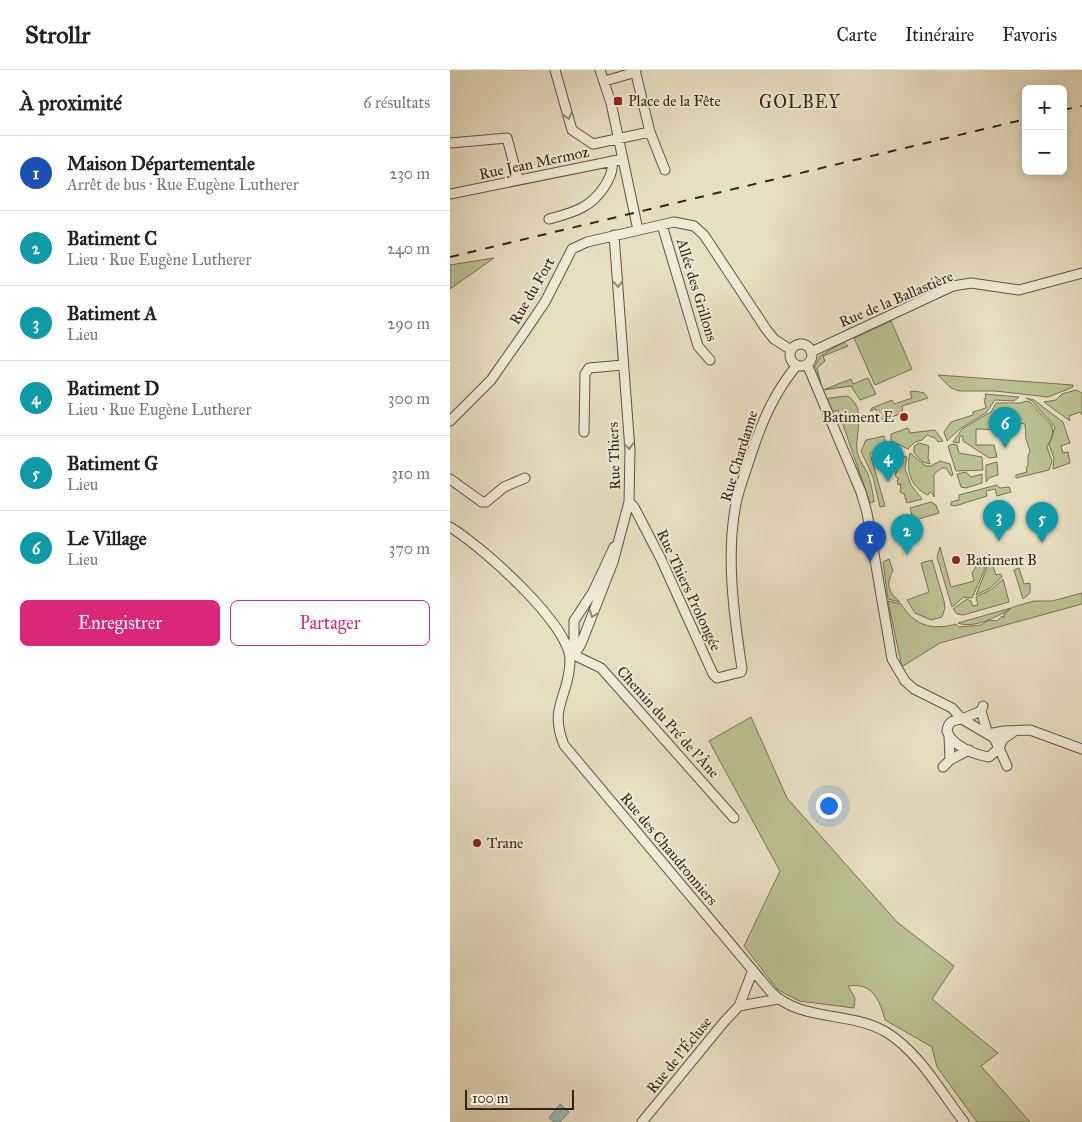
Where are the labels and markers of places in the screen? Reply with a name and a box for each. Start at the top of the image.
place label: Place de la Fête [628,92,721,110]
marker: Place de la Fête [612,95,624,107]
pin: 6 [989,407,1021,448]
place label: Batiment E [822,408,894,426]
marker: Batiment E [898,411,910,423]
pin: 4 [872,441,904,482]
pin: 3 [983,500,1015,541]
pin: 5 [1026,502,1058,543]
pin: 2 [891,514,923,555]
pin: 1 [854,521,886,562]
place label: Batiment B [966,551,1037,569]
marker: Batiment B [950,554,962,566]
place label: Trane [487,834,523,852]
marker: Trane [471,837,483,849]

